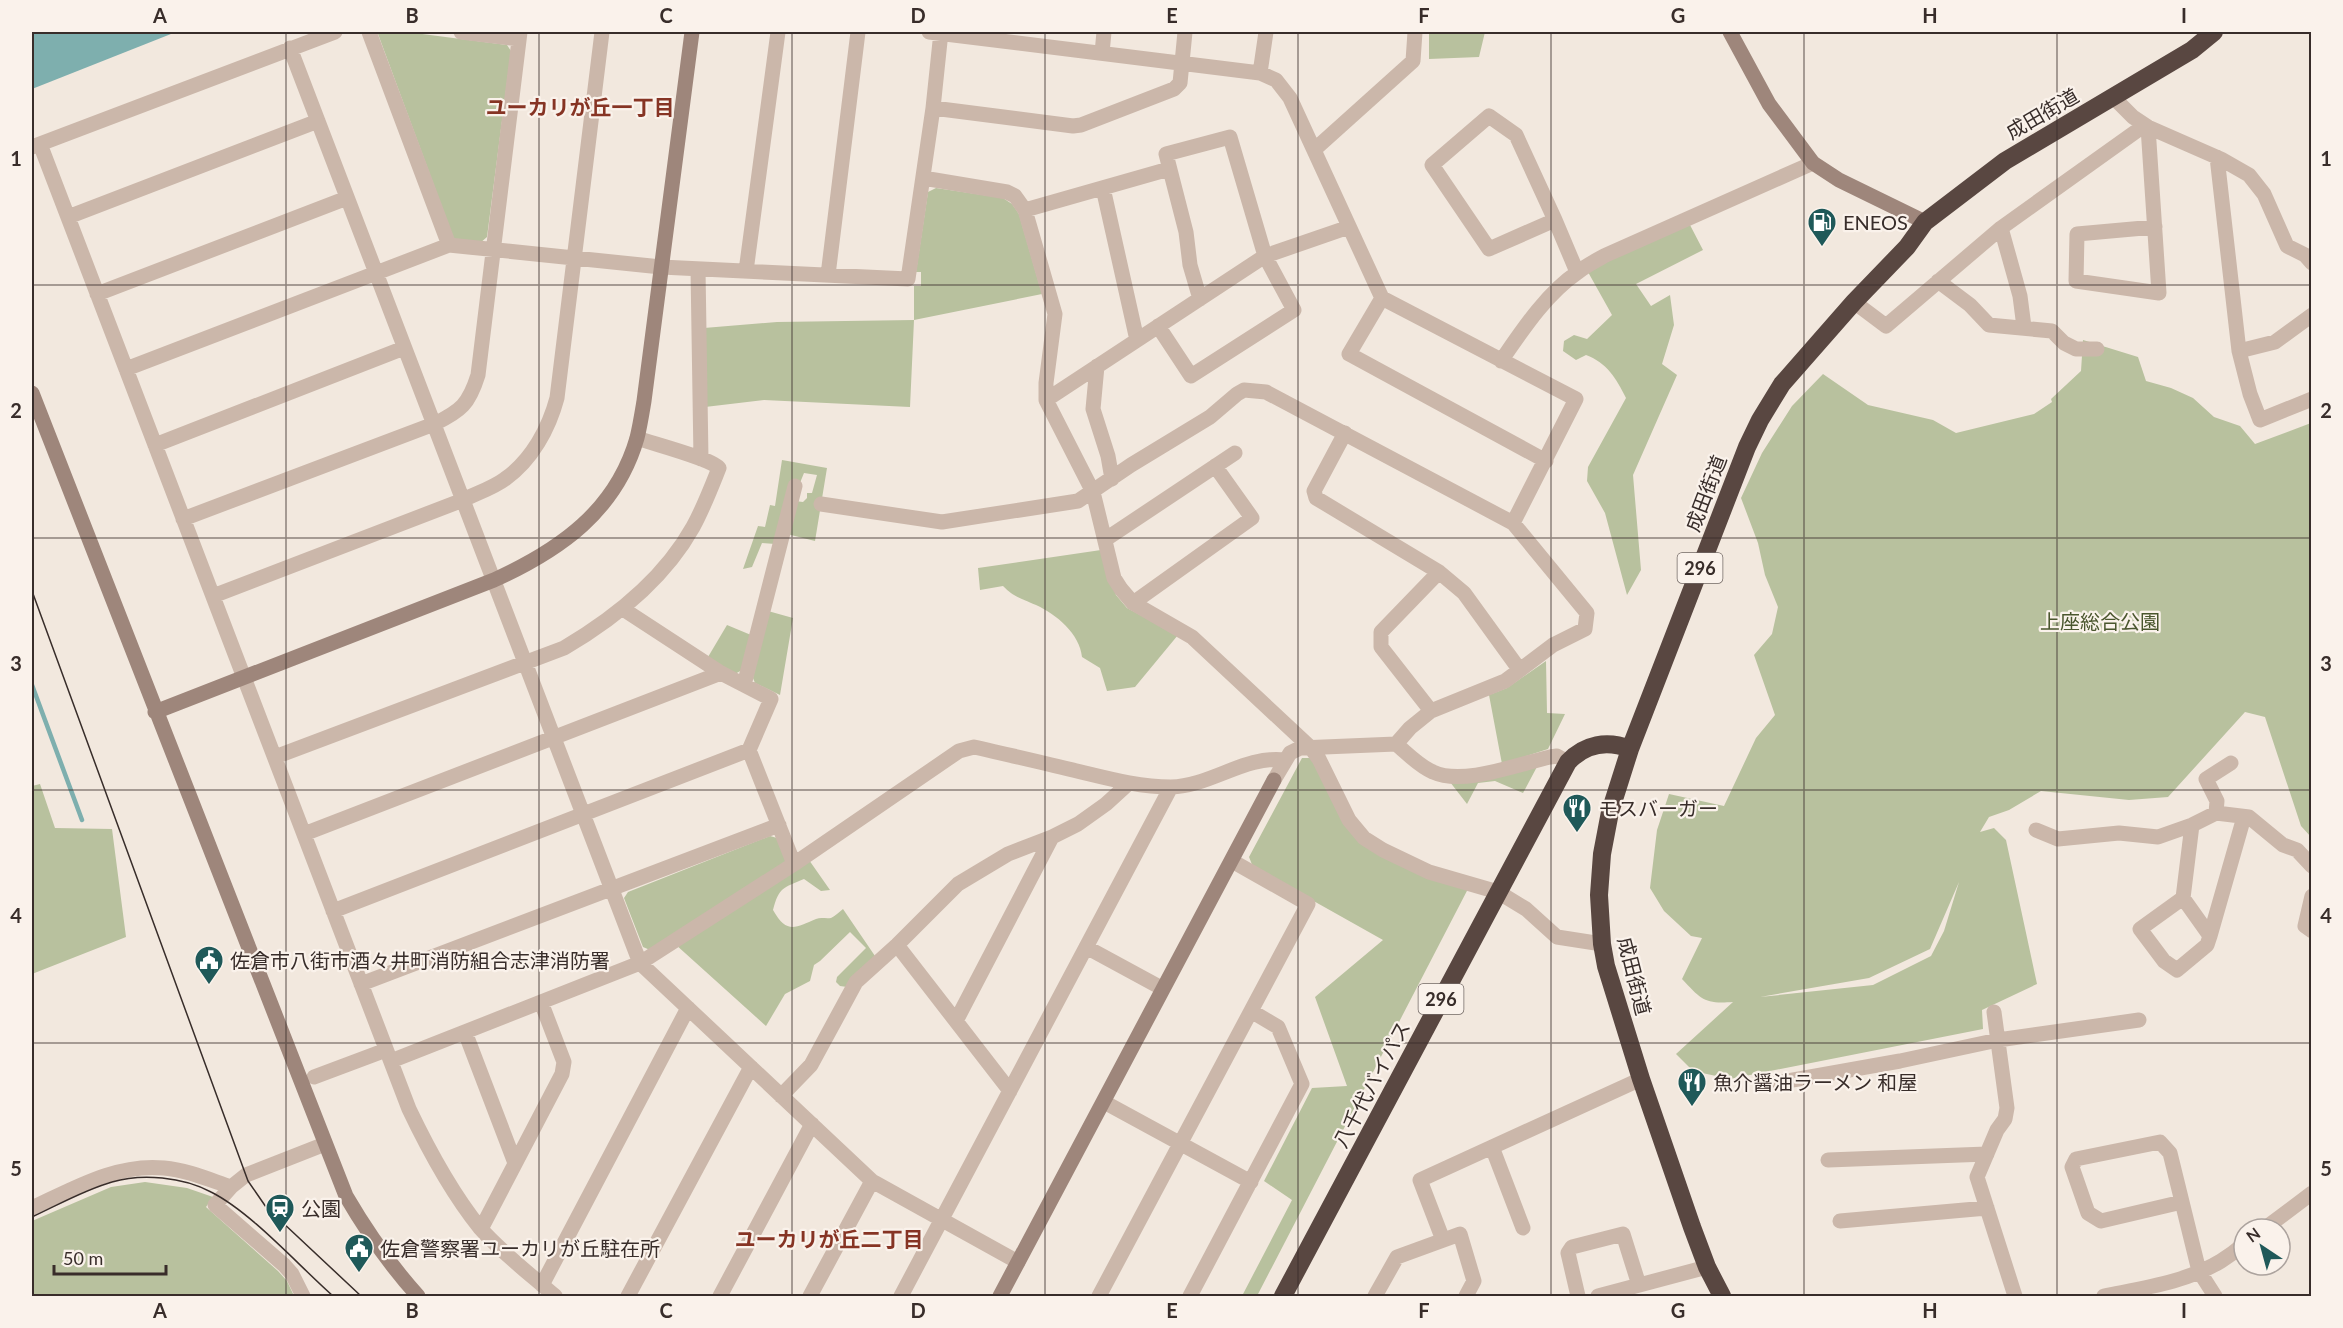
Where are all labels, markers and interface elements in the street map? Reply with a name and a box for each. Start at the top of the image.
text: A [152,3,167,27]
text: B [405,3,419,27]
text: C [659,3,673,27]
text: D [910,3,926,27]
text: E [1166,3,1178,27]
text: F [1418,3,1430,27]
text: G [1671,3,1685,27]
text: H [1922,3,1938,27]
text: I [2181,3,2187,27]
street label: 成田街道 [2001,83,2083,143]
district label: ユーカリが丘一丁目 [486,94,675,119]
text: 1 [10,146,22,170]
text: 1 [2320,146,2332,170]
fuel station icon: ENEOS [1806,206,1838,248]
place label: ENEOS [1843,210,1908,234]
text: 2 [10,398,22,422]
text: 2 [2320,398,2332,422]
street label: 成田街道 [1679,451,1731,535]
road number: 296 [1678,553,1722,583]
park label: 上座総合公園 [2040,609,2160,633]
text: 3 [10,651,22,675]
text: 3 [2320,651,2332,675]
restaurant icon: モスバーガー [1561,792,1593,834]
place label: モスバーガー [1598,796,1718,820]
text: 4 [10,903,22,927]
text: 4 [2320,903,2332,927]
street label: 成田街道 [1614,934,1656,1018]
public building icon: 佐倉市八街市酒々井町消防組合志津消防署 [193,944,225,986]
place label: 佐倉市八街市酒々井町消防組合志津消防署 [230,948,610,972]
road number: 296 [1418,984,1464,1014]
street label: 八千代バイパス [1328,1017,1414,1151]
restaurant icon: 魚介醤油ラーメン 和屋 [1676,1066,1708,1108]
place label: 魚介醤油ラーメン 和屋 [1713,1070,1917,1094]
text: 5 [10,1156,22,1180]
text: 5 [2320,1156,2332,1180]
station icon: 公園 [264,1192,296,1234]
place label: 公園 [301,1196,341,1220]
north arrow [2232,1217,2292,1277]
text: N [2242,1223,2263,1246]
district label: ユーカリが丘二丁目 [735,1226,924,1251]
public building icon: 佐倉警察署ユーカリが丘駐在所 [343,1232,375,1274]
place label: 佐倉警察署ユーカリが丘駐在所 [380,1236,660,1260]
scale bar [54,1238,166,1276]
text: 50 m [63,1247,103,1269]
text: A [152,1298,167,1322]
text: B [405,1298,419,1322]
text: C [659,1298,673,1322]
text: D [910,1298,926,1322]
text: E [1166,1298,1178,1322]
text: F [1418,1298,1430,1322]
text: G [1671,1298,1685,1322]
text: H [1922,1298,1938,1322]
text: I [2181,1298,2187,1322]

